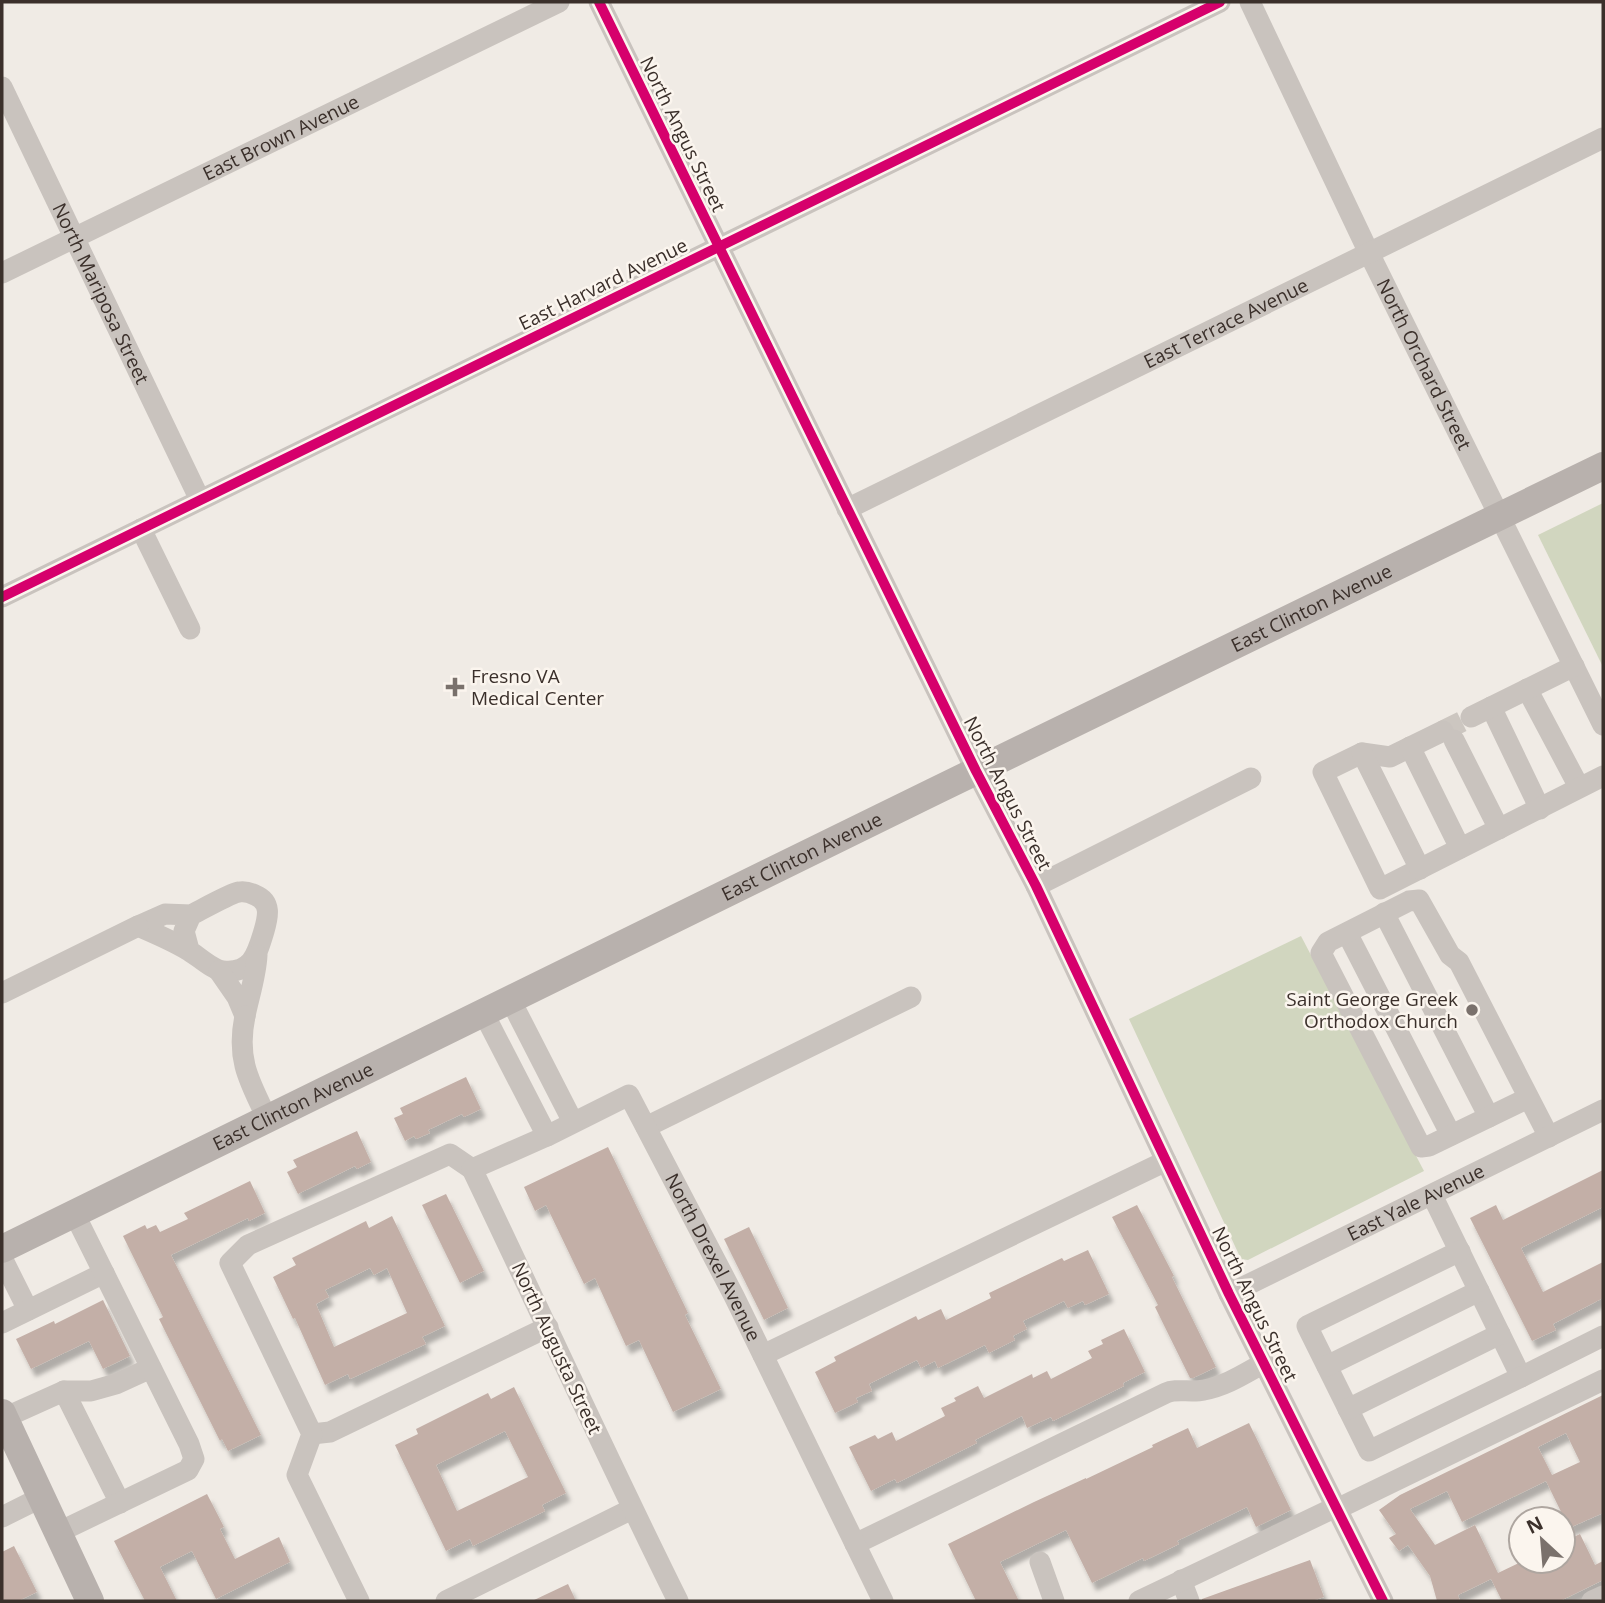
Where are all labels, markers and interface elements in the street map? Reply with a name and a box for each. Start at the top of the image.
street label: North Angus Street [634,52,732,216]
street label: East Brown Avenue [198,88,363,186]
street label: North Mariposa Street [47,199,156,389]
street label: East Harvard Avenue [514,232,692,336]
street label: East Terrace Avenue [1139,272,1312,374]
street label: North Orchard Street [1371,274,1478,455]
street label: East Clinton Avenue [1227,558,1396,658]
place label: Fresno VA Medical Center [471,663,604,711]
marker: Fresno VA Medical Center [445,677,465,697]
street label: North Angus Street [958,712,1058,875]
street label: East Clinton Avenue [717,806,887,907]
place label: Saint George Greek Orthodox Church [1286,986,1458,1034]
marker: Saint George Greek Orthodox Church [1464,1002,1480,1018]
street label: East Clinton Avenue [208,1056,378,1157]
street label: East Yale Avenue [1343,1157,1489,1247]
street label: North Drexel Avenue [659,1169,767,1346]
street label: North Angus Street [1206,1222,1304,1386]
street label: North Augusta Street [506,1258,608,1438]
north arrow [1507,1505,1577,1575]
text: N [1522,1510,1547,1540]

